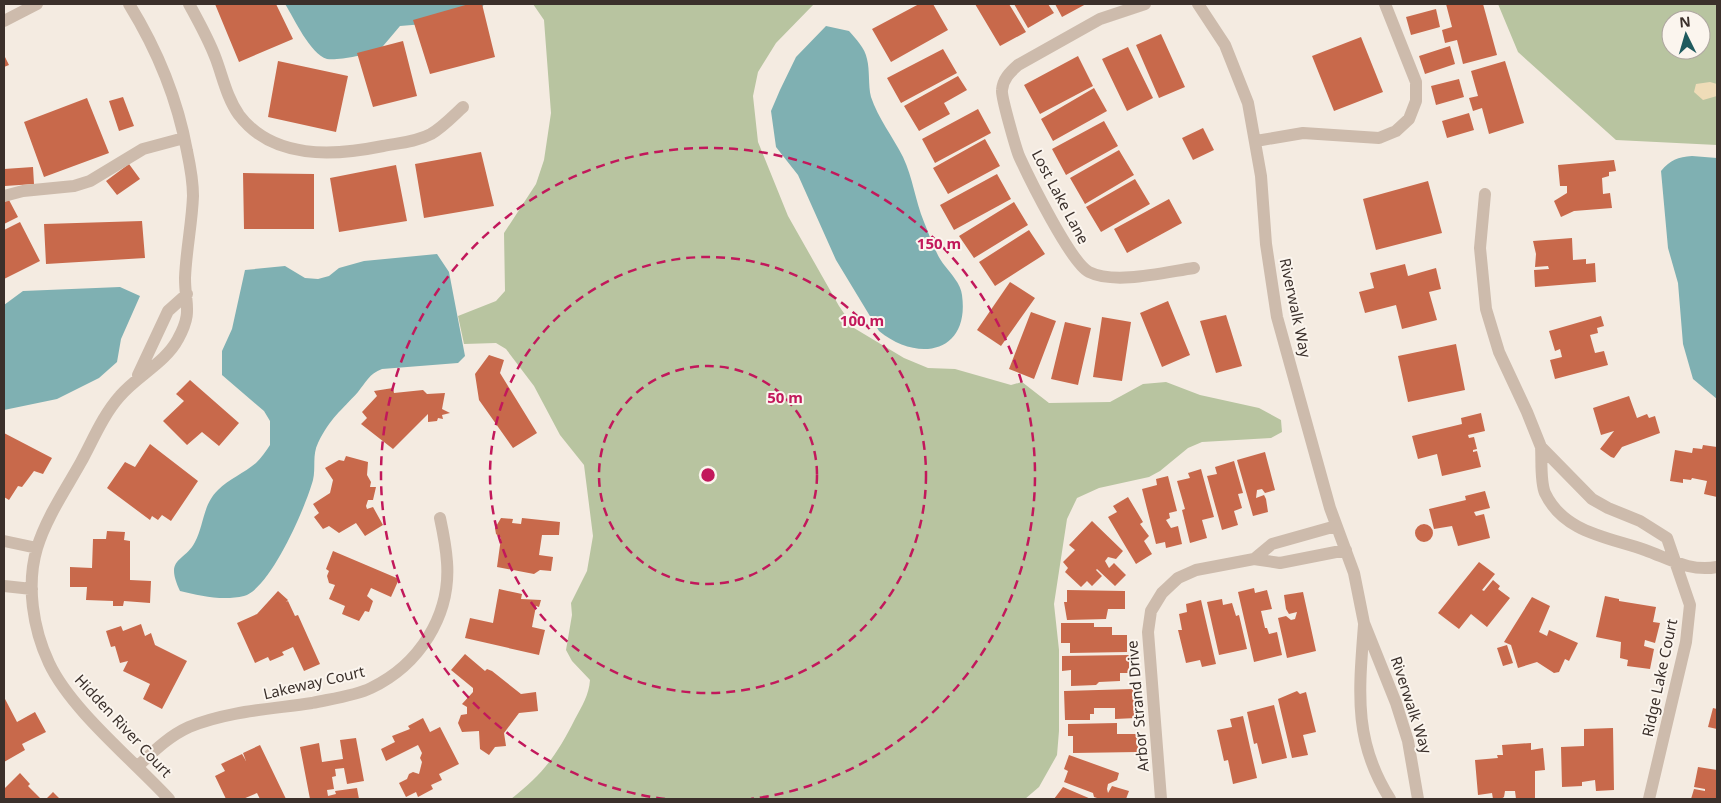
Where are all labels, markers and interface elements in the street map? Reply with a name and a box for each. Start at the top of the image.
north arrow [1661,10,1711,60]
text: N [1678,12,1691,32]
street label: Lost Lake Lane [1028,146,1094,247]
text: 150 m [917,233,961,253]
street label: Riverwalk Way [1276,256,1316,360]
text: 100 m [840,310,884,330]
text: 50 m [767,387,803,407]
centre of rings [699,466,717,484]
street label: Ridge Lake Court [1637,616,1681,739]
street label: Arbor Strand Drive [1121,640,1153,773]
street label: Riverwalk Way [1387,653,1437,756]
street label: Lakeway Court [261,660,367,703]
street label: Hidden River Court [71,670,177,782]

